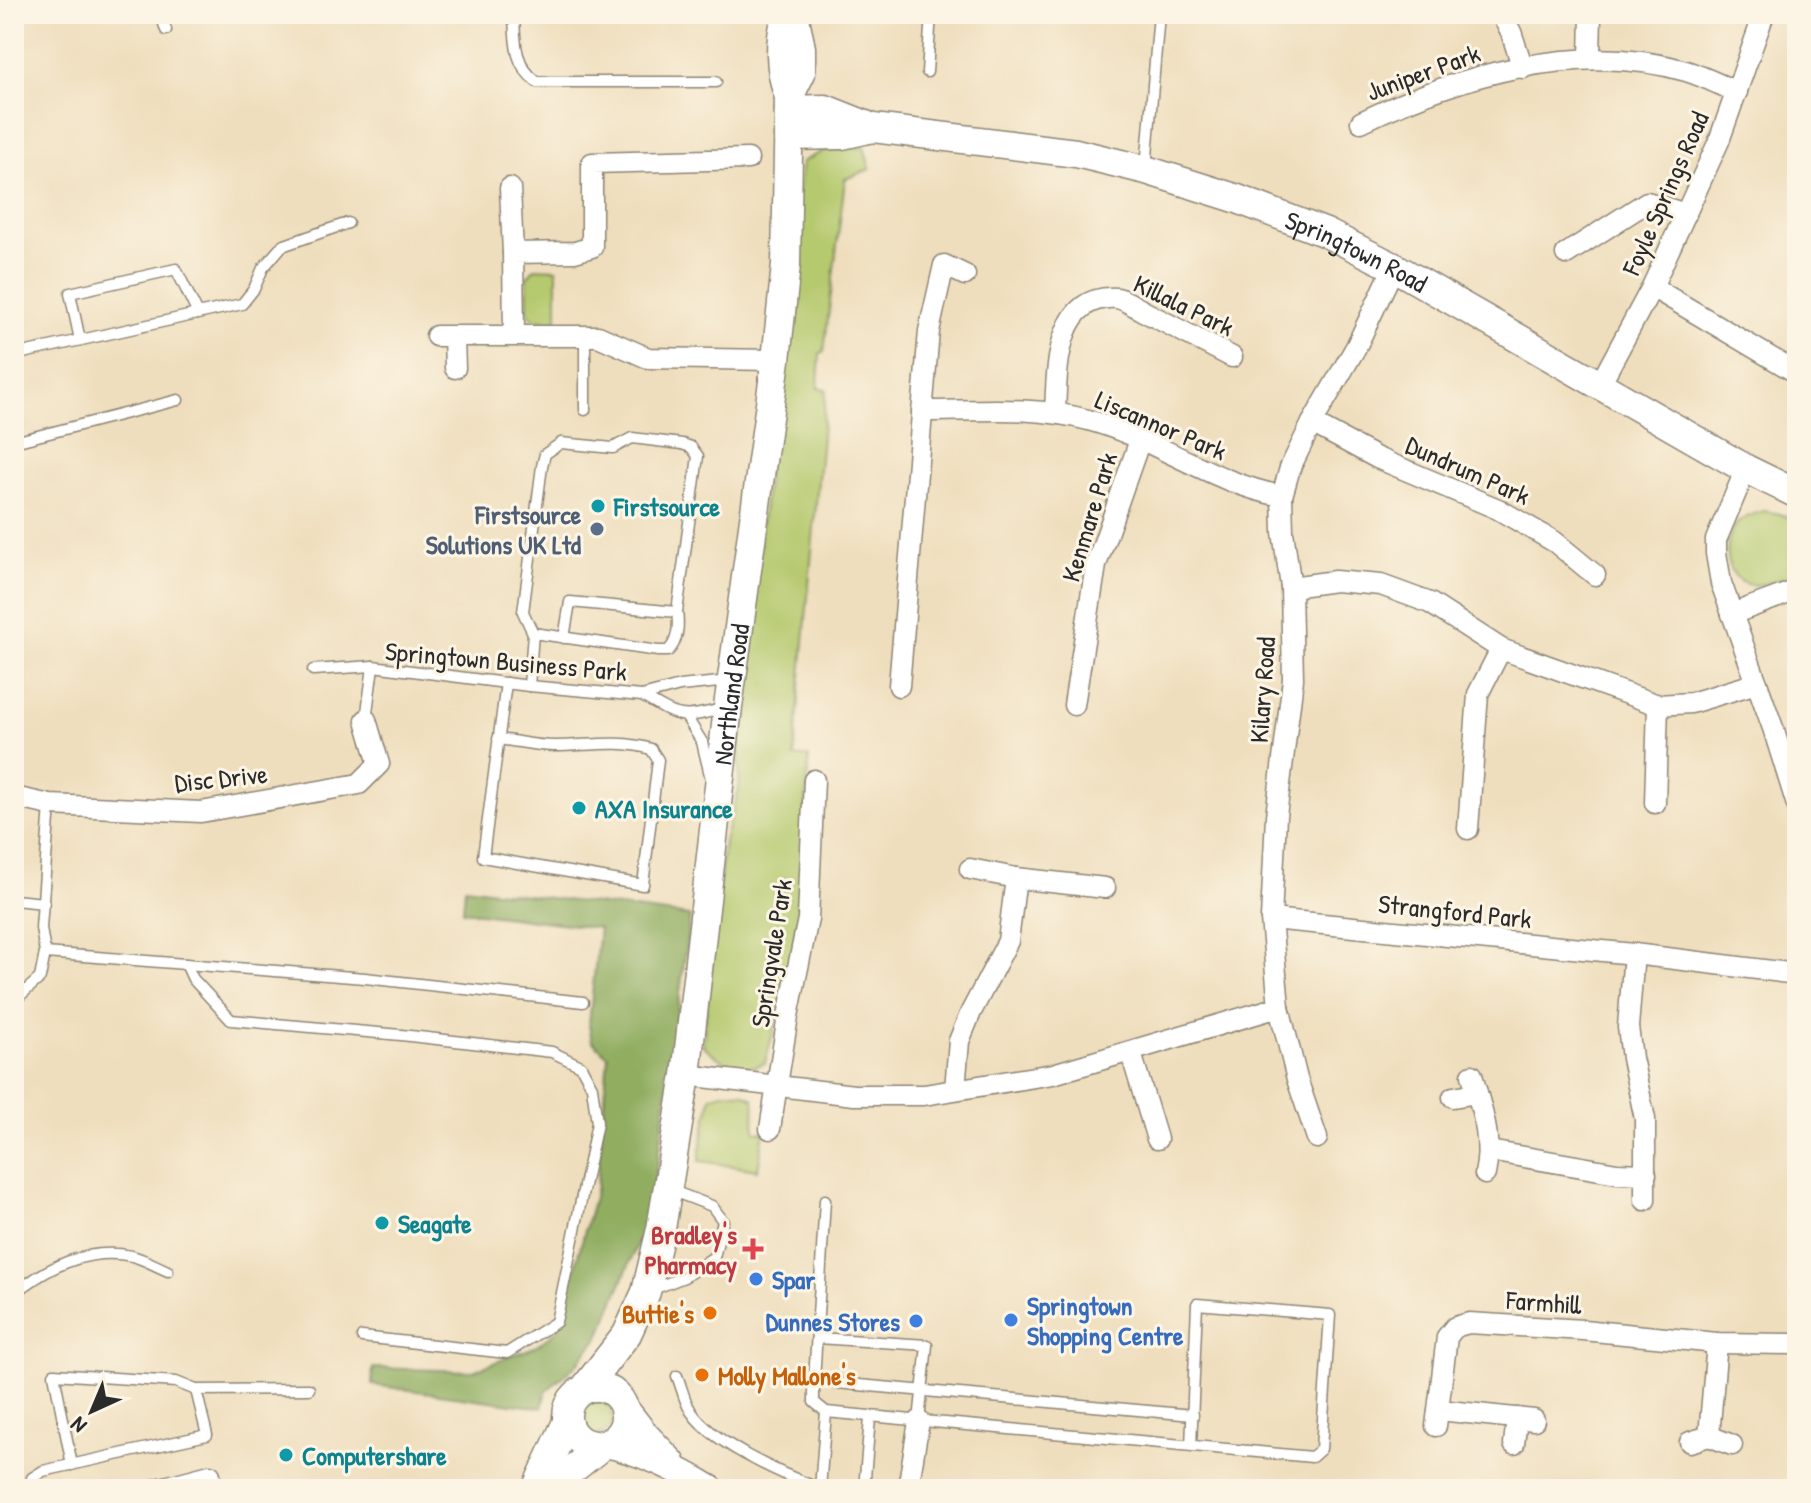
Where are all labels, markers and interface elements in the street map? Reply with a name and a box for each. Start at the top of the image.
street label: Juniper Park [1361,35,1485,109]
street label: Foyle Springs Road [1613,106,1717,281]
street label: Springtown Road [1280,202,1434,300]
street label: Killala Park [1128,266,1240,344]
street label: Liscannor Park [1090,382,1232,468]
street label: Dundrum Park [1400,427,1536,513]
street label: Kenmare Park [1053,448,1125,586]
place label: Firstsource [613,489,721,524]
place label: Firstsource Solutions UK Ltd [426,497,582,562]
marker: Firstsource [589,497,607,515]
marker: Firstsource Solutions UK Ltd [588,520,606,538]
street label: Northland Road [704,622,757,767]
street label: Springtown Business Park [384,633,628,689]
street label: Kilary Road [1241,636,1283,744]
street label: Disc Drive [173,756,269,800]
place label: AXA Insurance [595,791,733,826]
marker: AXA Insurance [570,799,588,817]
street label: Springvale Park [742,876,800,1030]
street label: Strangford Park [1377,886,1534,936]
place label: Seagate [398,1206,472,1242]
marker: Seagate [373,1214,391,1232]
place label: Bradley's Pharmacy [644,1217,737,1283]
marker: Bradley's Pharmacy [744,1240,762,1258]
place label: Spar [772,1262,816,1298]
marker: Spar [747,1270,765,1288]
street label: Farmhill [1504,1282,1584,1322]
place label: Springtown Shopping Centre [1027,1288,1184,1354]
place label: Buttie's [622,1296,694,1331]
marker: Buttie's [701,1304,719,1322]
place label: Dunnes Stores [766,1304,900,1339]
marker: Springtown Shopping Centre [1002,1311,1020,1329]
marker: Dunnes Stores [907,1312,925,1330]
place label: Molly Mallone's [718,1358,856,1394]
marker: Molly Mallone's [693,1366,711,1384]
north arrow [52,1371,132,1451]
text: N [63,1410,93,1440]
place label: Computershare [302,1438,447,1474]
marker: Computershare [277,1446,295,1464]

